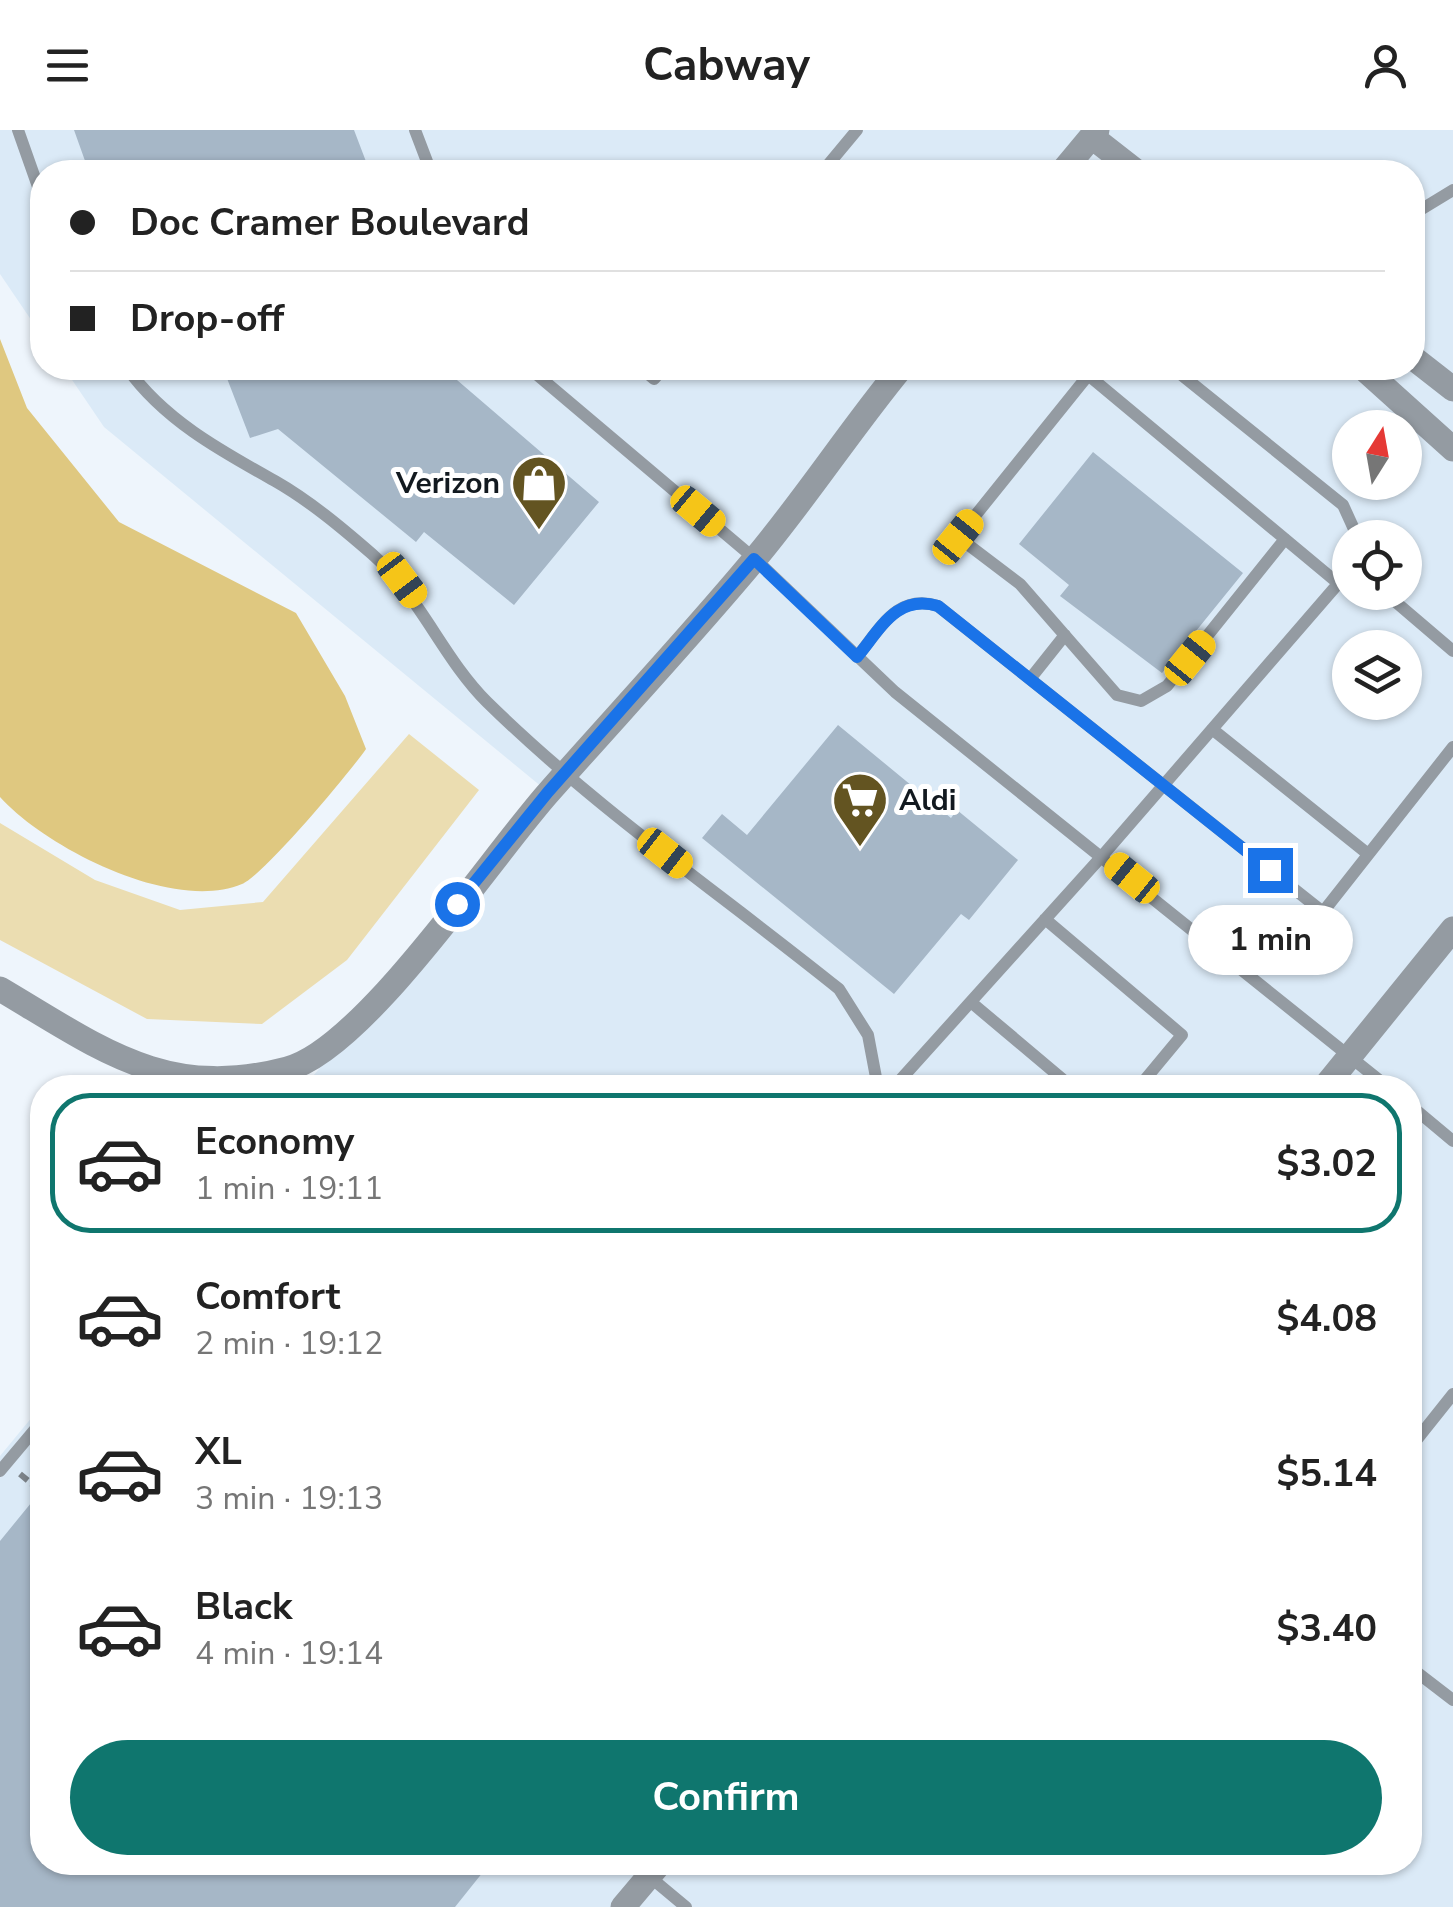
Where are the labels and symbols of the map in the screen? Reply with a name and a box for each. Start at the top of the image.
north arrow [1332,410,1422,500]
shop icon: Verizon [509,453,569,532]
place label: Verizon [395,463,500,504]
car [665,480,731,542]
car [927,504,989,570]
car [372,547,432,613]
car [1159,625,1221,691]
supermarket icon: Aldi [830,770,890,849]
place label: Aldi [899,780,956,821]
car [632,823,698,883]
car [1099,847,1165,909]
route end [1248,848,1293,893]
route start [435,882,480,927]
callout: 1 min [1188,905,1352,975]

